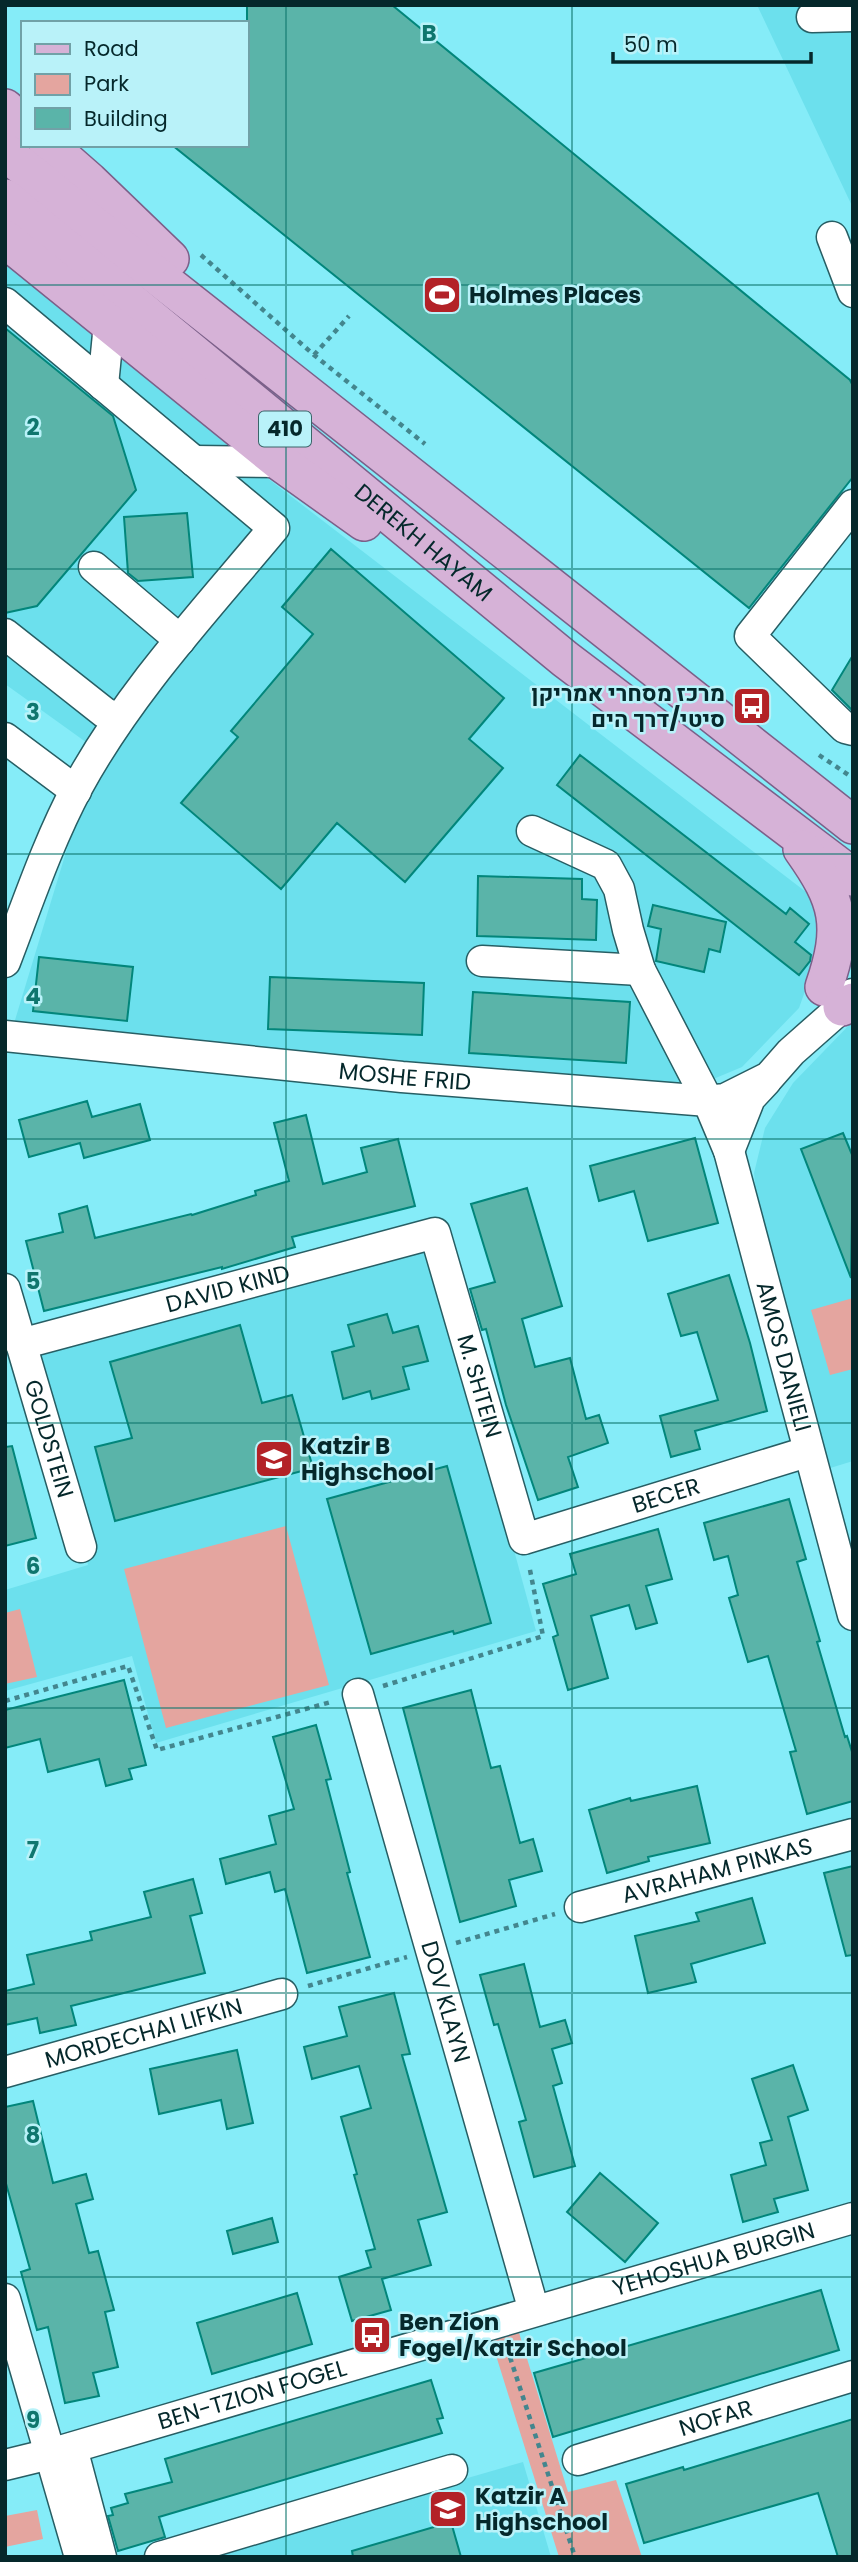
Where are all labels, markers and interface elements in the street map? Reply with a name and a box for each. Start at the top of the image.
text: B [421,17,437,49]
legend [21,21,248,147]
scale bar [613,21,811,65]
text: 50 m [624,30,678,59]
text: Road [84,34,139,63]
text: Park [84,69,129,98]
text: Building [84,104,168,133]
sports icon: Holmes Places [421,274,463,316]
place label: Holmes Places [469,279,641,311]
text: 2 [26,411,40,443]
road number: 410 [259,412,311,446]
street label: DEREKH HAYAM [348,476,499,609]
place label: מרכז מסחרי אמריקן סיטי/דרך הים [531,677,725,735]
bus stop icon: מרכז מסחרי אמריקן סיטי/דרך הים [731,685,773,727]
text: 3 [26,696,40,728]
text: 4 [25,980,41,1012]
street label: MOSHE FRID [337,1055,472,1098]
street label: DAVID KIND [162,1257,293,1321]
text: 5 [26,1265,40,1297]
street label: AMOS DANIELI [749,1278,819,1435]
street label: M. SHTEIN [449,1331,510,1442]
street label: GOLDSTEIN [17,1376,82,1502]
place label: Katzir B Highschool [301,1430,434,1488]
school or university icon: Katzir B Highschool [253,1438,295,1480]
street label: BECER [628,1470,704,1521]
text: 6 [26,1550,40,1582]
street label: AVRAHAM PINKAS [618,1830,816,1911]
text: 7 [27,1834,39,1866]
street label: DOV KLAYN [413,1937,478,2066]
street label: MORDECHAI LIFKIN [41,1990,246,2076]
text: 8 [26,2119,40,2151]
street label: YEHOSHUA BURGIN [609,2214,819,2304]
place label: Ben Zion Fogel/Katzir School [399,2306,627,2364]
bus stop icon: Ben Zion Fogel/Katzir School [351,2314,393,2356]
street label: BEN-TZION FOGEL [154,2352,350,2437]
street label: NOFAR [675,2392,756,2444]
text: 9 [26,2404,40,2436]
place label: Katzir A Highschool [475,2480,608,2538]
school or university icon: Katzir A Highschool [427,2488,469,2530]

